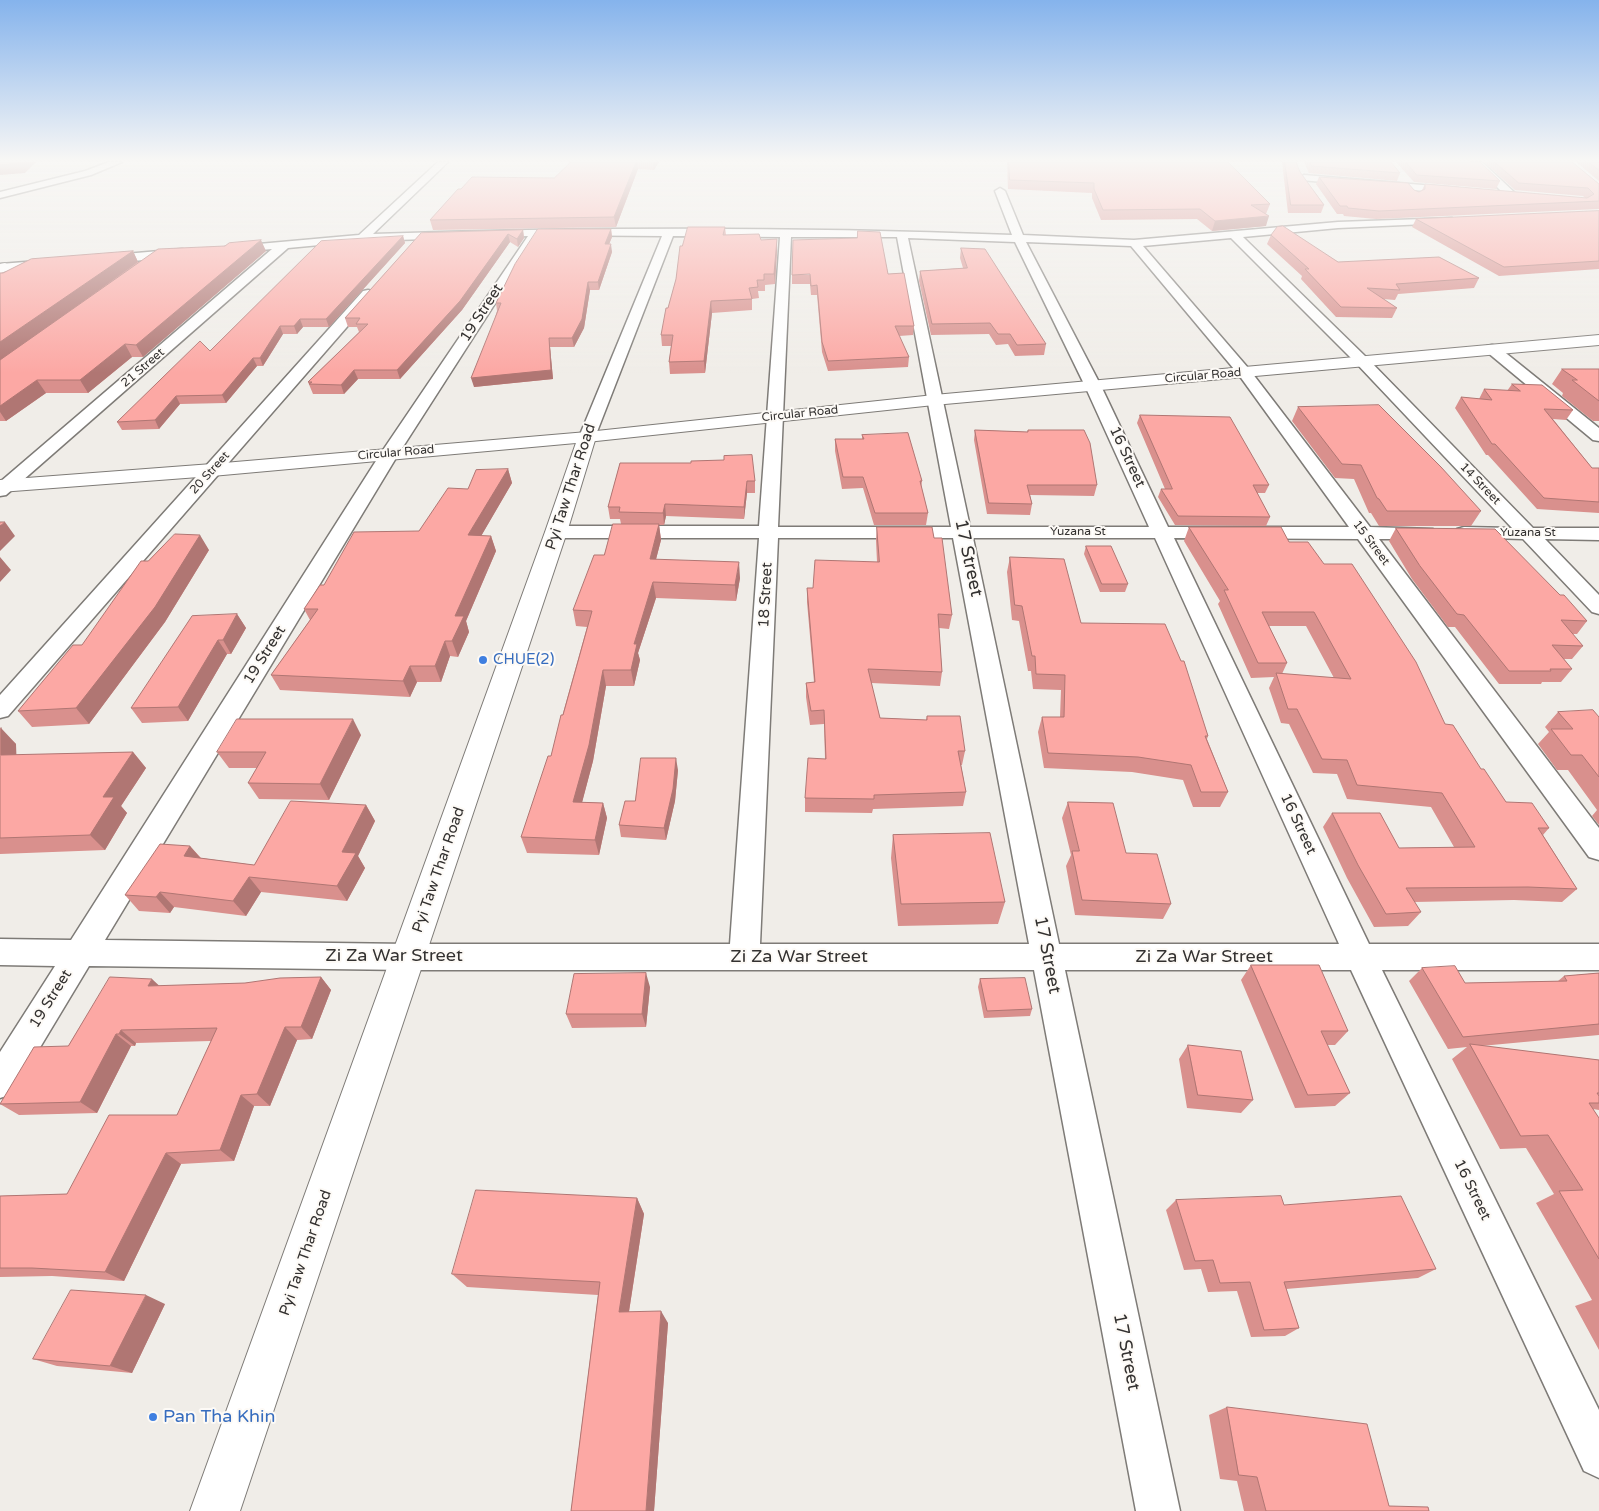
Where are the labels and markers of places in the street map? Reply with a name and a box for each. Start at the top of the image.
place label: CHUE(2) [493,651,554,669]
marker: CHUE(2) [477,654,489,666]
place label: Pan Tha Khin [163,1406,275,1428]
marker: Pan Tha Khin [147,1411,159,1423]

